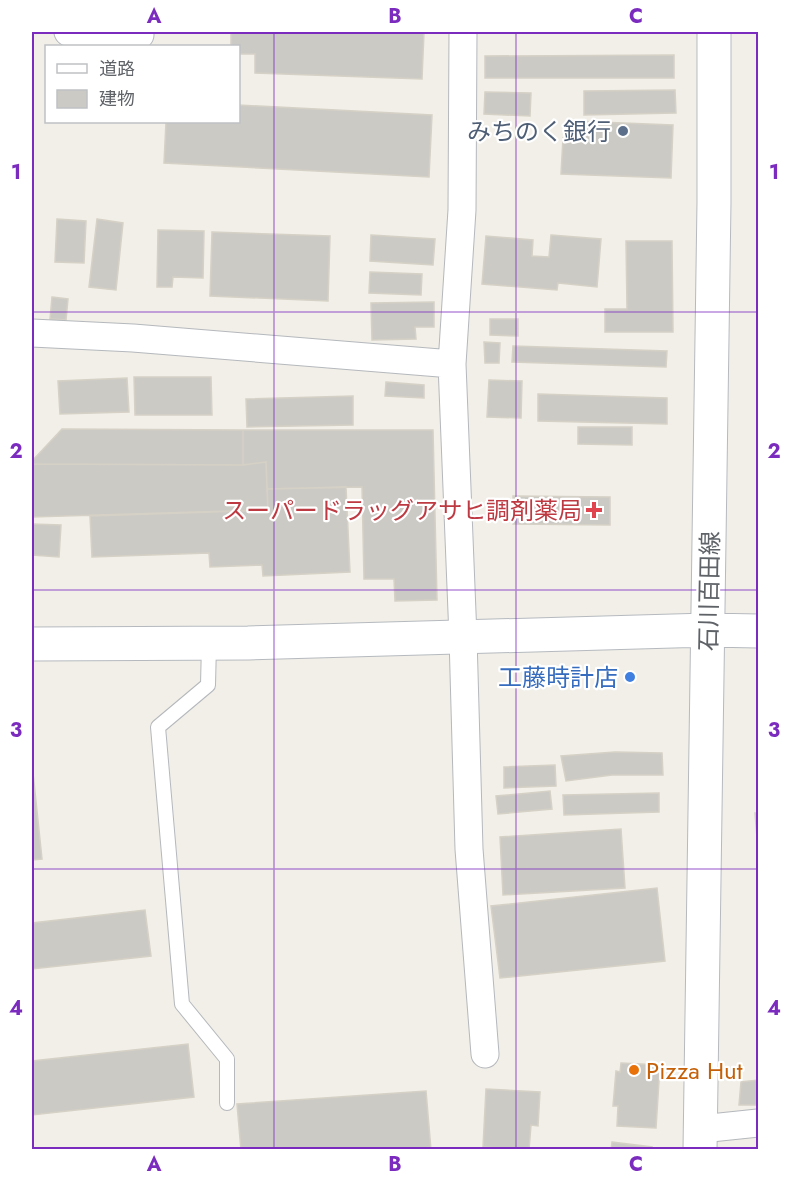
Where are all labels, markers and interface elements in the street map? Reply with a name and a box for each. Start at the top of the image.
text: A [146,2,162,31]
text: B [388,2,402,31]
text: C [629,2,643,31]
legend [45,45,240,123]
text: 道路 [99,56,135,82]
text: 建物 [99,86,135,112]
place label: みちのく銀行 [467,114,611,149]
marker: みちのく銀行 [616,124,630,138]
text: 1 [11,158,21,187]
text: 1 [769,158,779,187]
text: 2 [9,437,23,466]
text: 2 [767,437,781,466]
place label: スーパードラッグアサヒ調剤薬局 [222,493,582,528]
marker: スーパードラッグアサヒ調剤薬局 [587,503,601,517]
street label: 石川百田線 [690,531,728,651]
place label: 工藤時計店 [498,660,618,695]
marker: 工藤時計店 [623,670,637,684]
text: 3 [10,716,22,745]
text: 3 [768,716,780,745]
text: 4 [9,994,23,1023]
text: 4 [767,994,781,1023]
place label: Pizza Hut [646,1053,743,1088]
marker: Pizza Hut [627,1063,641,1077]
text: A [146,1150,162,1179]
text: B [388,1150,402,1179]
text: C [629,1150,643,1179]

